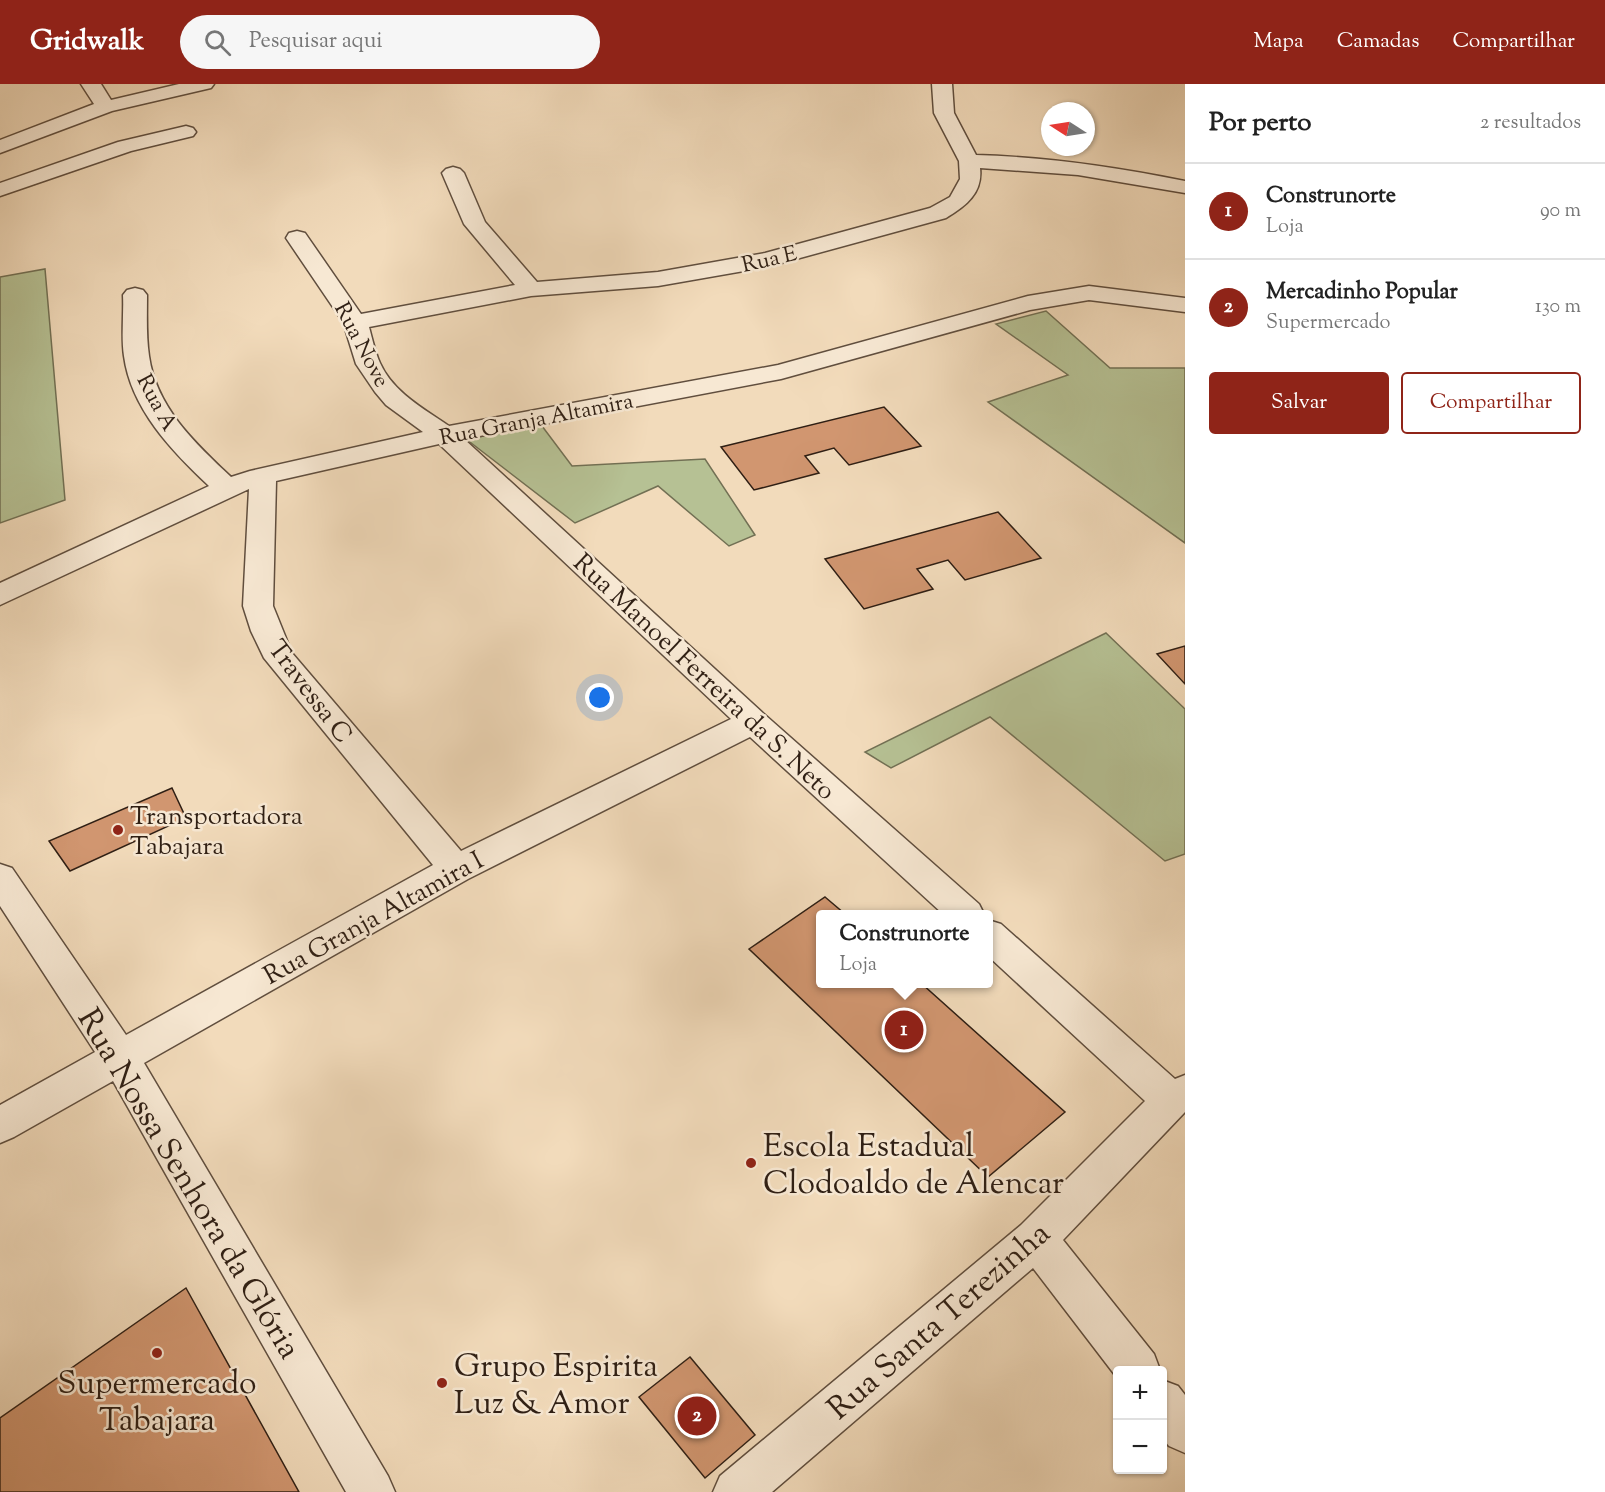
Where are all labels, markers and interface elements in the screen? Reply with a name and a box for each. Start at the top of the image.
search box [180,15,600,69]
text: Gridwalk [30,22,144,62]
icon: search [201,26,234,59]
text: Pesquisar aqui [249,26,383,58]
text: Mapa [1254,27,1304,57]
text: Camadas [1337,27,1420,57]
text: Compartilhar [1453,27,1575,57]
north arrow [1041,102,1095,156]
text: Por perto [1209,105,1311,142]
text: 2 resultados [1480,109,1581,138]
text: Construnorte [1266,181,1396,213]
text: 1 [1225,197,1232,226]
text: 90 m [1540,197,1581,226]
text: Loja [1266,213,1304,242]
street label: Rua E [739,239,801,283]
text: Mercadinho Popular [1266,277,1458,309]
text: 2 [1224,293,1233,322]
text: 130 m [1535,293,1581,322]
street label: Rua Nove [325,297,396,394]
text: Supermercado [1266,309,1391,338]
street label: Rua A [127,369,184,438]
button: Salvar [1209,372,1389,434]
button: Compartilhar [1401,372,1581,434]
street label: Rua Granja Altamira [437,386,636,455]
street label: Rua Manoel Ferreira da S. Neto [564,546,843,810]
street label: Travessa C [258,633,360,752]
your location [585,683,614,712]
place label: Transportadora Tabajara [130,799,303,866]
marker: Transportadora Tabajara [111,823,125,837]
street label: Rua Granja Altamira I [257,843,491,995]
popup [816,910,993,988]
text: Construnorte [839,919,970,951]
text: Loja [839,951,877,980]
street label: Rua Nossa Senhora da Glória [64,1001,311,1369]
pin: 1 [884,1008,924,1052]
place label: Escola Estadual Clodoaldo de Alencar [763,1125,1064,1208]
marker: Escola Estadual Clodoaldo de Alencar [744,1156,758,1170]
street label: Rua Santa Terezinha [818,1212,1062,1432]
place label: Grupo Espirita Luz & Amor [454,1345,658,1428]
marker: Supermercado Tabajara [150,1346,164,1360]
place label: Supermercado Tabajara [57,1362,257,1445]
map controls [1113,1366,1167,1474]
button: + [1113,1366,1167,1420]
marker: Grupo Espirita Luz & Amor [435,1376,449,1390]
pin: 2 [678,1394,716,1438]
button: − [1113,1420,1167,1474]

